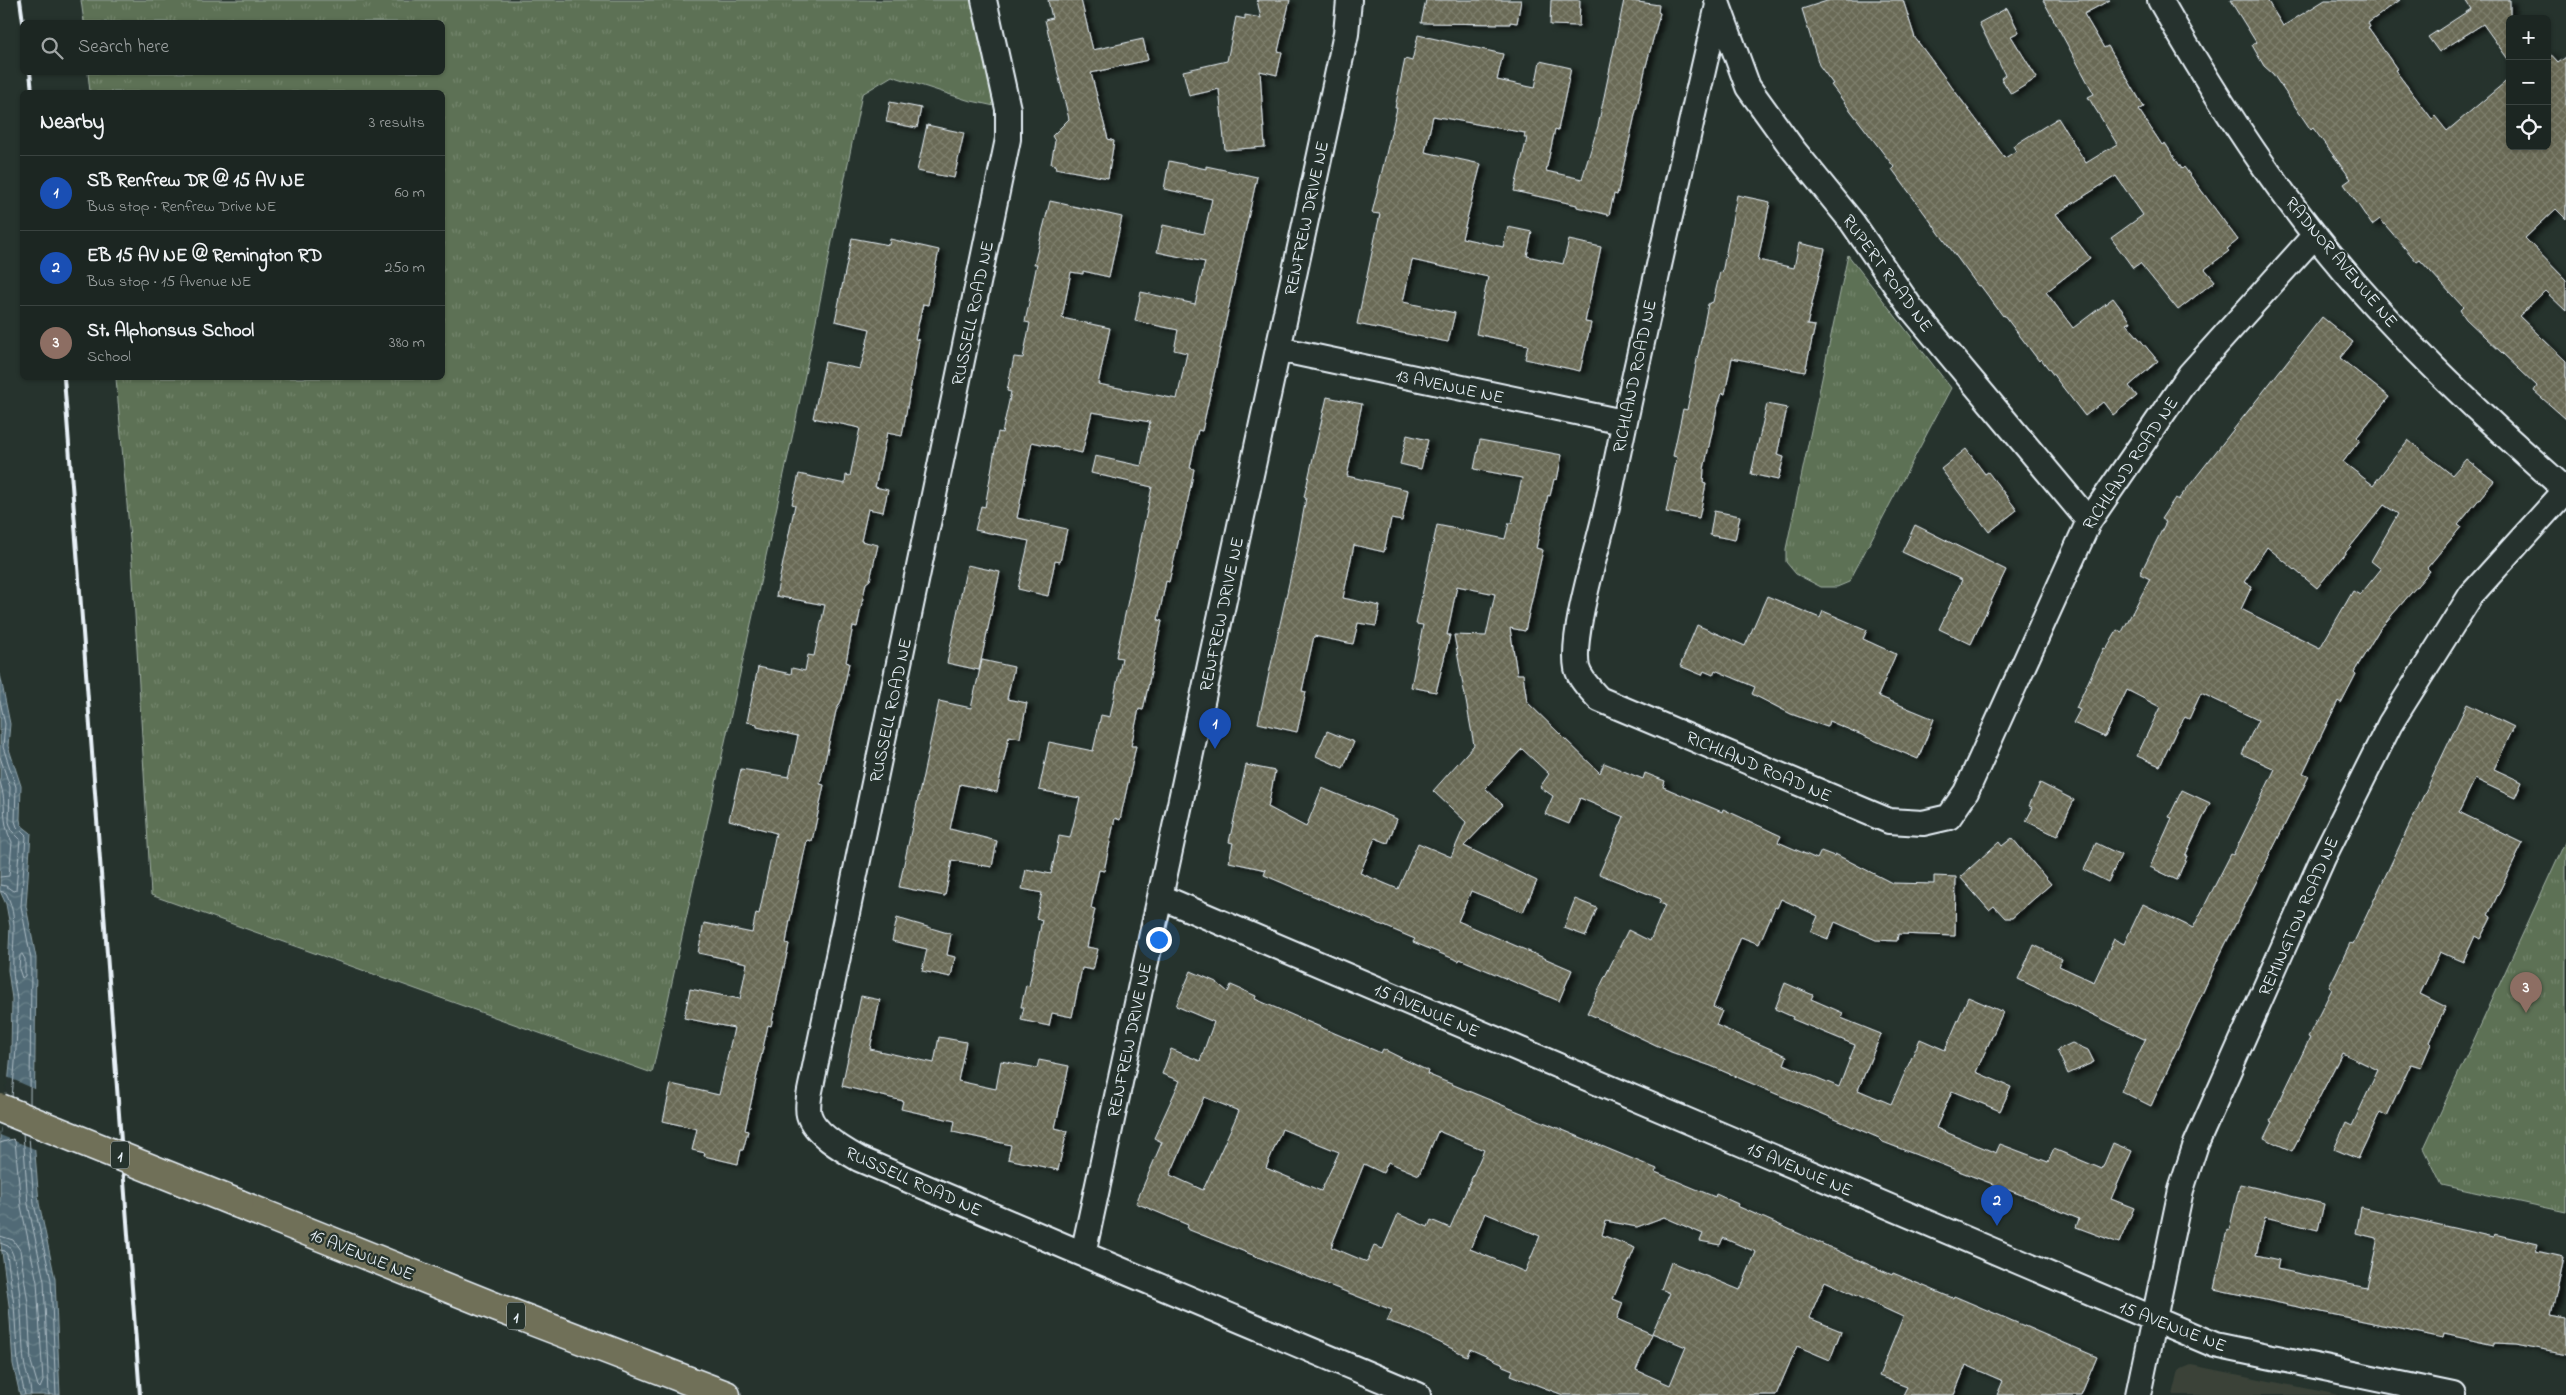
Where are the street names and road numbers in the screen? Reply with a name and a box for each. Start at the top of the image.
street label: RENFREW DRIVE NE [1279,139,1337,298]
street label: RADNOR AVENUE NE [2278,192,2403,335]
street label: RUPERT ROAD NE [1835,210,1938,339]
street label: RUSSELL ROAD NE [946,239,1002,388]
street label: RICHLAND ROAD NE [1607,297,1665,455]
street label: 13 AVENUE NE [1393,364,1506,412]
street label: RICHLAND ROAD NE [2077,392,2186,536]
street label: RENFREW DRIVE NE [1194,535,1252,694]
street label: RUSSELL ROAD NE [864,636,920,785]
street label: RICHLAND ROAD NE [1681,725,1835,810]
street label: REMINGTON ROAD NE [2253,833,2347,1001]
street label: RENFREW DRIVE NE [1102,961,1160,1120]
street label: 15 AVENUE NE [1369,978,1483,1046]
street label: 15 AVENUE NE [1742,1137,1856,1205]
street label: RUSSELL ROAD NE [841,1141,986,1225]
road number: 1 [111,1142,129,1168]
street label: 16 AVENUE NE [305,1223,417,1289]
street label: 15 AVENUE NE [2115,1295,2230,1360]
road number: 1 [507,1302,525,1330]

